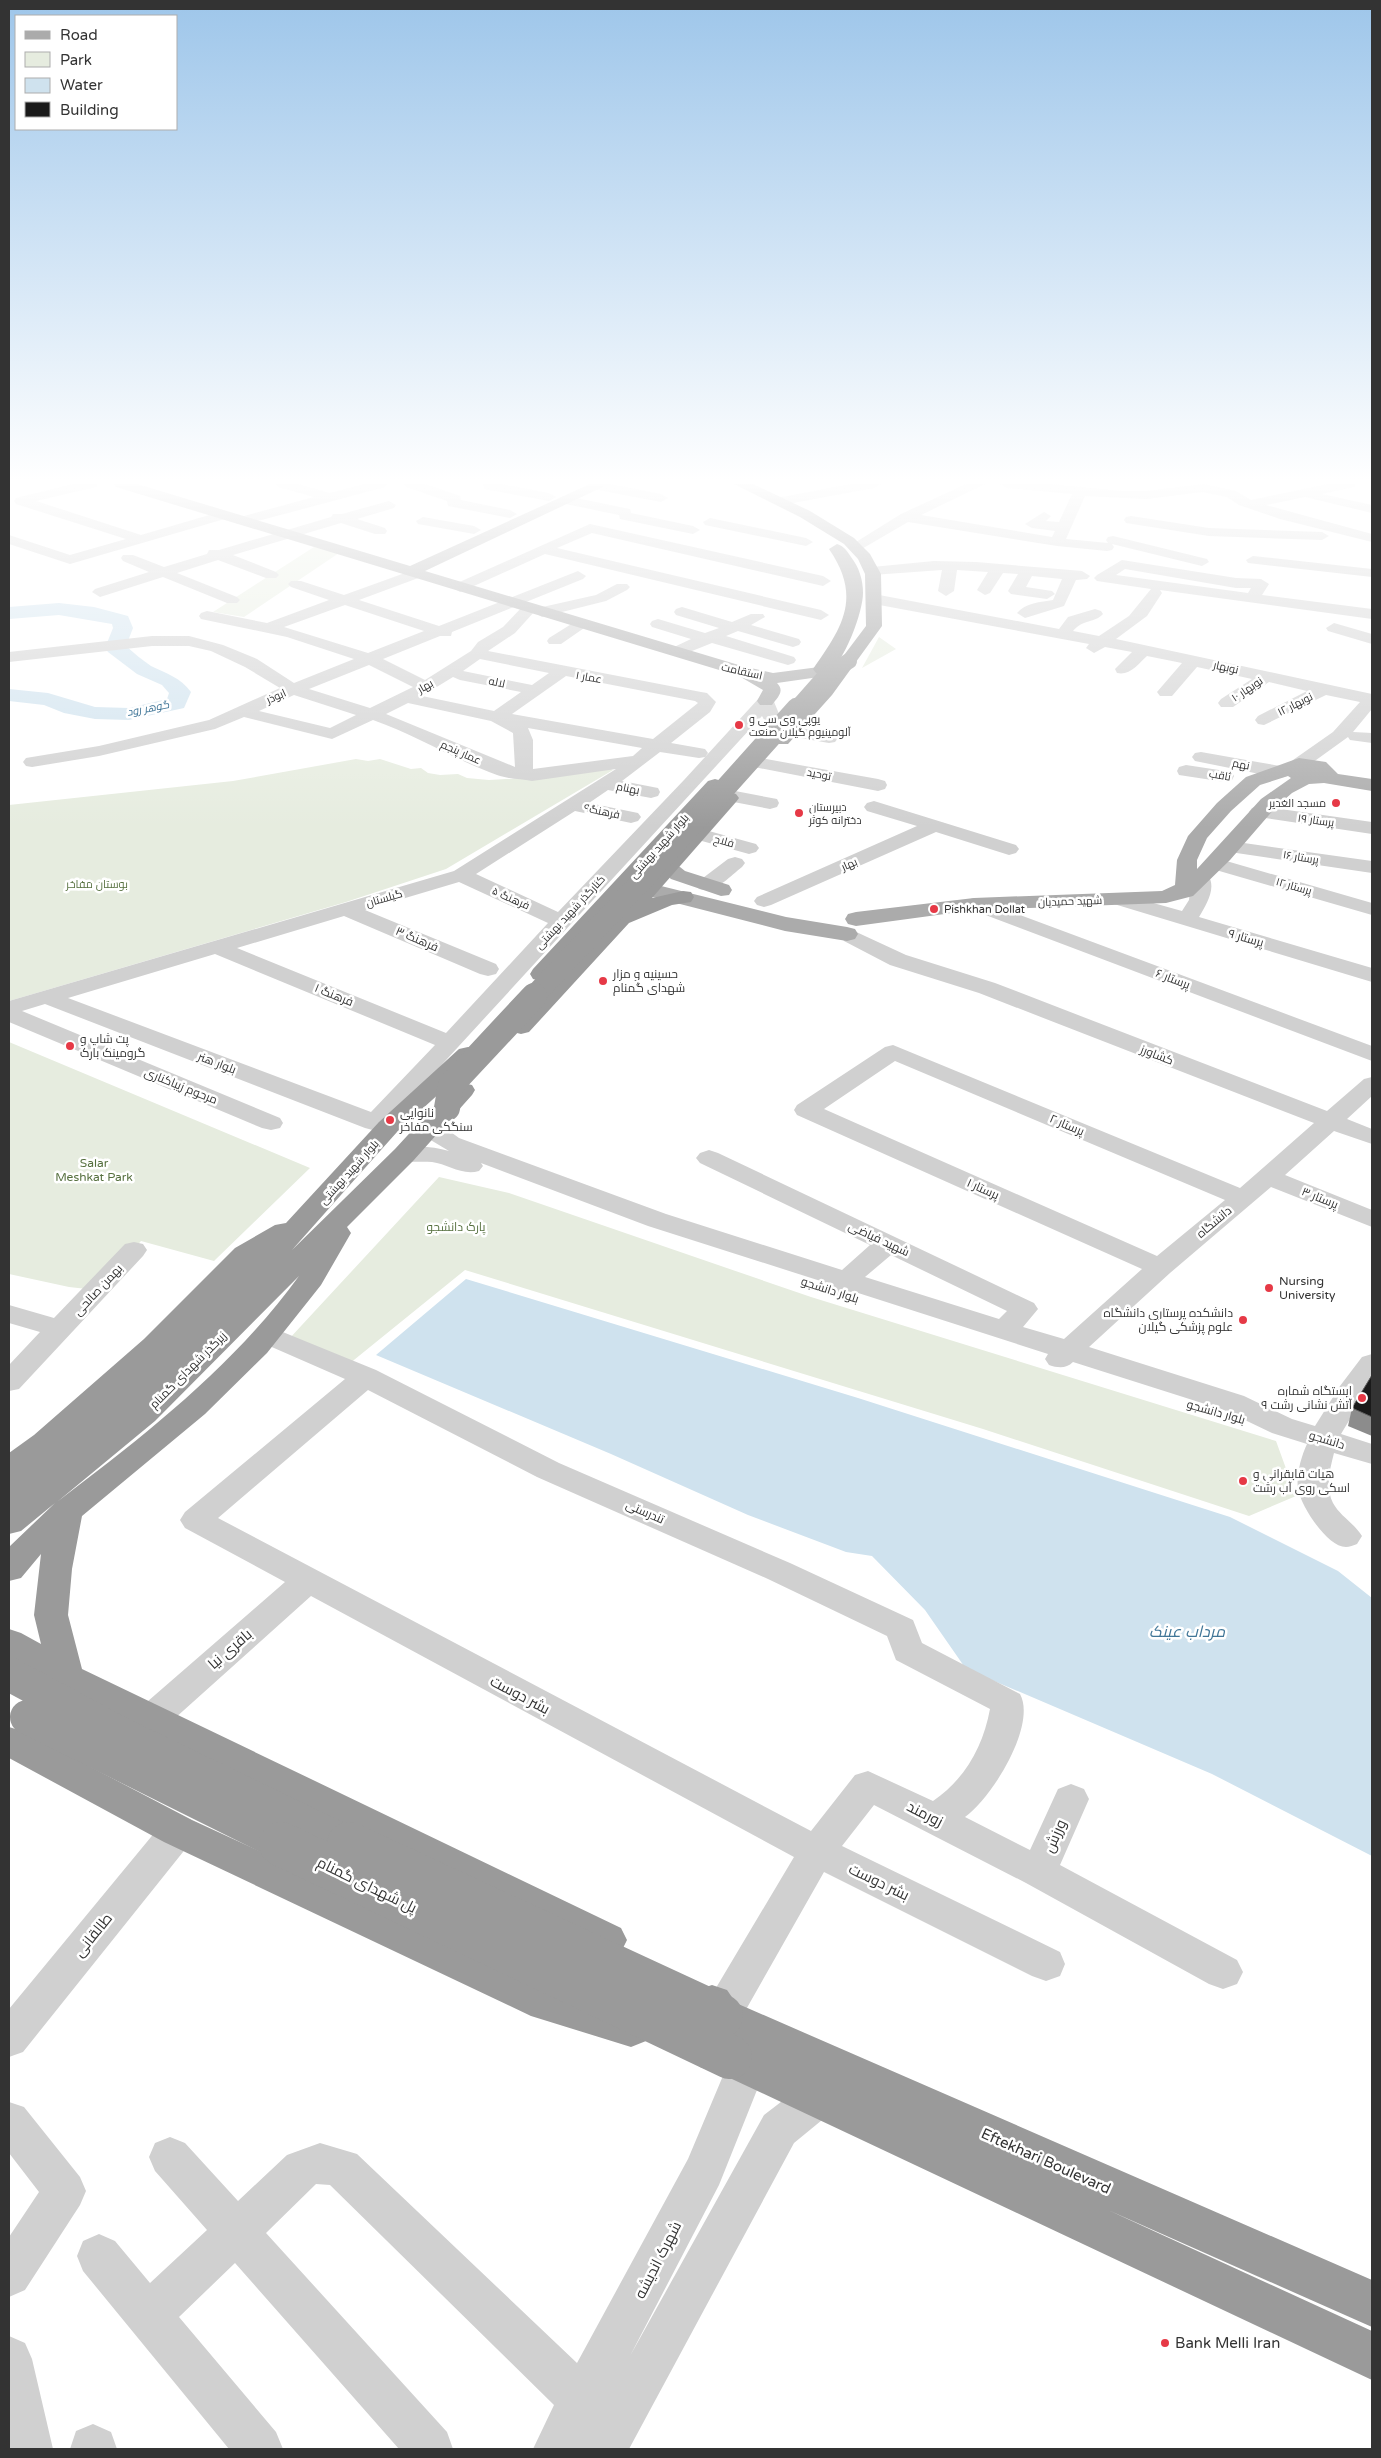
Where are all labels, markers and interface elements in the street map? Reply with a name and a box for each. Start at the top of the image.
legend [15,15,178,130]
text: Road [60,26,98,44]
text: Park [60,51,92,69]
text: Water [60,76,103,94]
text: Building [60,101,119,119]
street label: نوبهار [1211,658,1240,677]
street label: استقامت [720,660,764,683]
street label: عمار ۱ [575,669,603,686]
street label: لاله [487,674,506,691]
street label: نوبهار ۱۰ [1229,674,1265,704]
street label: بهار [414,677,436,697]
street label: ابوذر [263,686,288,707]
street label: نوبهار ۱۲ [1275,690,1315,719]
water label: گوهر رود [126,698,171,719]
place label: یوپی وی سی و آلومینیوم گیلان صنعت [749,713,851,740]
marker: یوپی وی سی و آلومینیوم گیلان صنعت [733,719,745,731]
street label: عمار پنجم [438,738,483,768]
street label: نهم [1231,756,1251,774]
street label: توحید [806,766,832,783]
street label: ثاقب [1208,767,1232,784]
street label: بهنام [615,780,641,798]
place label: مسجد الغدیر [1268,797,1326,810]
marker: مسجد الغدیر [1330,797,1342,809]
street label: فرهنگ۹ [583,801,621,822]
place label: دبیرستان دخترانه کوثر [808,801,862,827]
marker: دبیرستان دخترانه کوثر [793,807,805,819]
street label: بلوار شهید بهشتی [627,811,692,881]
street label: پرستار ۱۹ [1297,812,1335,829]
street label: فلاح [712,833,735,851]
street label: پرستار ۱۶ [1282,848,1320,867]
street label: بهار [838,855,859,874]
street label: کنارگذر شهید بهشتی [533,873,608,952]
street label: پرستار ۱۲ [1274,875,1313,898]
park label: بوستان مفاخر [65,878,128,891]
street label: فرهنگ ۵ [490,884,532,912]
street label: گیلستان [364,887,404,910]
street label: شهید حمیدیان [1038,894,1102,909]
marker: Pishkhan Dollat [928,903,940,915]
place label: Pishkhan Dollat [944,903,1025,916]
street label: فرهنگ ۳ [394,924,440,954]
street label: پرستار ۹ [1226,926,1266,952]
street label: پرستار ۶ [1153,966,1193,994]
place label: حسینیه و مزار شهدای گمنام [612,967,685,996]
marker: حسینیه و مزار شهدای گمنام [597,975,609,987]
street label: فرهنگ ۱ [313,981,355,1009]
place label: پت شاپ و گرومینک بارک [80,1032,145,1060]
marker: پت شاپ و گرومینک بارک [64,1040,76,1052]
street label: کشاورز [1138,1042,1175,1068]
street label: بلوار هنر [195,1049,238,1077]
street label: مرحوم زیباکناری [142,1065,220,1108]
place label: نانوایی سنگکی مفاخر [399,1106,473,1134]
street label: پرستار ۲ [1047,1111,1087,1141]
marker: نانوایی سنگکی مفاخر [384,1114,396,1126]
street label: بلوار شهید بهشتی [317,1137,382,1207]
park label: Salar Meshkat Park [55,1156,133,1184]
street label: پرستار ۱ [964,1176,1002,1204]
street label: پرستار ۳ [1299,1184,1341,1214]
street label: دانشگاه [1194,1203,1235,1241]
street label: شهید فیاضی [846,1219,912,1259]
park label: پارک دانشجو [426,1220,486,1236]
street label: بهمن صالحی [71,1261,125,1319]
street label: بلوار دانشجو [799,1274,861,1306]
place label: Nursing University [1279,1274,1336,1302]
marker: Nursing University [1263,1282,1275,1294]
place label: دانشکده پرستاری دانشگاه علوم پزشکی گیلان [1104,1306,1233,1336]
marker: دانشکده پرستاری دانشگاه علوم پزشکی گیلان [1237,1314,1249,1326]
street label: زیرگذر شهدای گمنام [147,1329,230,1412]
place label: ایستگاه شماره ۹ آتش نشانی رشت [1261,1384,1353,1412]
marker: ایستگاه شماره ۹ آتش نشانی رشت [1356,1392,1368,1404]
street label: بلوار دانشجو [1185,1397,1247,1427]
street label: دانشجو [1307,1428,1347,1452]
place label: هیات قایقرانی و اسکی روی آب رشت [1253,1467,1350,1495]
marker: هیات قایقرانی و اسکی روی آب رشت [1237,1475,1249,1487]
street label: تندرستی [624,1497,667,1527]
water label: مرداب عینک [1149,1622,1226,1642]
street label: باقری نیا [204,1625,256,1674]
street label: بشر دوست [487,1672,553,1718]
street label: زورمند [904,1797,946,1831]
street label: ورزش [1040,1817,1071,1856]
street label: پل شهدای گمنام [314,1853,420,1918]
street label: بشر دوست [846,1860,912,1904]
street label: طالقانی [70,1910,117,1961]
street label: Eftekhari Boulevard [978,2124,1114,2198]
street label: شهرک اندیشه [631,2218,686,2302]
place label: Bank Melli Iran [1175,2334,1280,2352]
marker: Bank Melli Iran [1159,2337,1171,2349]

